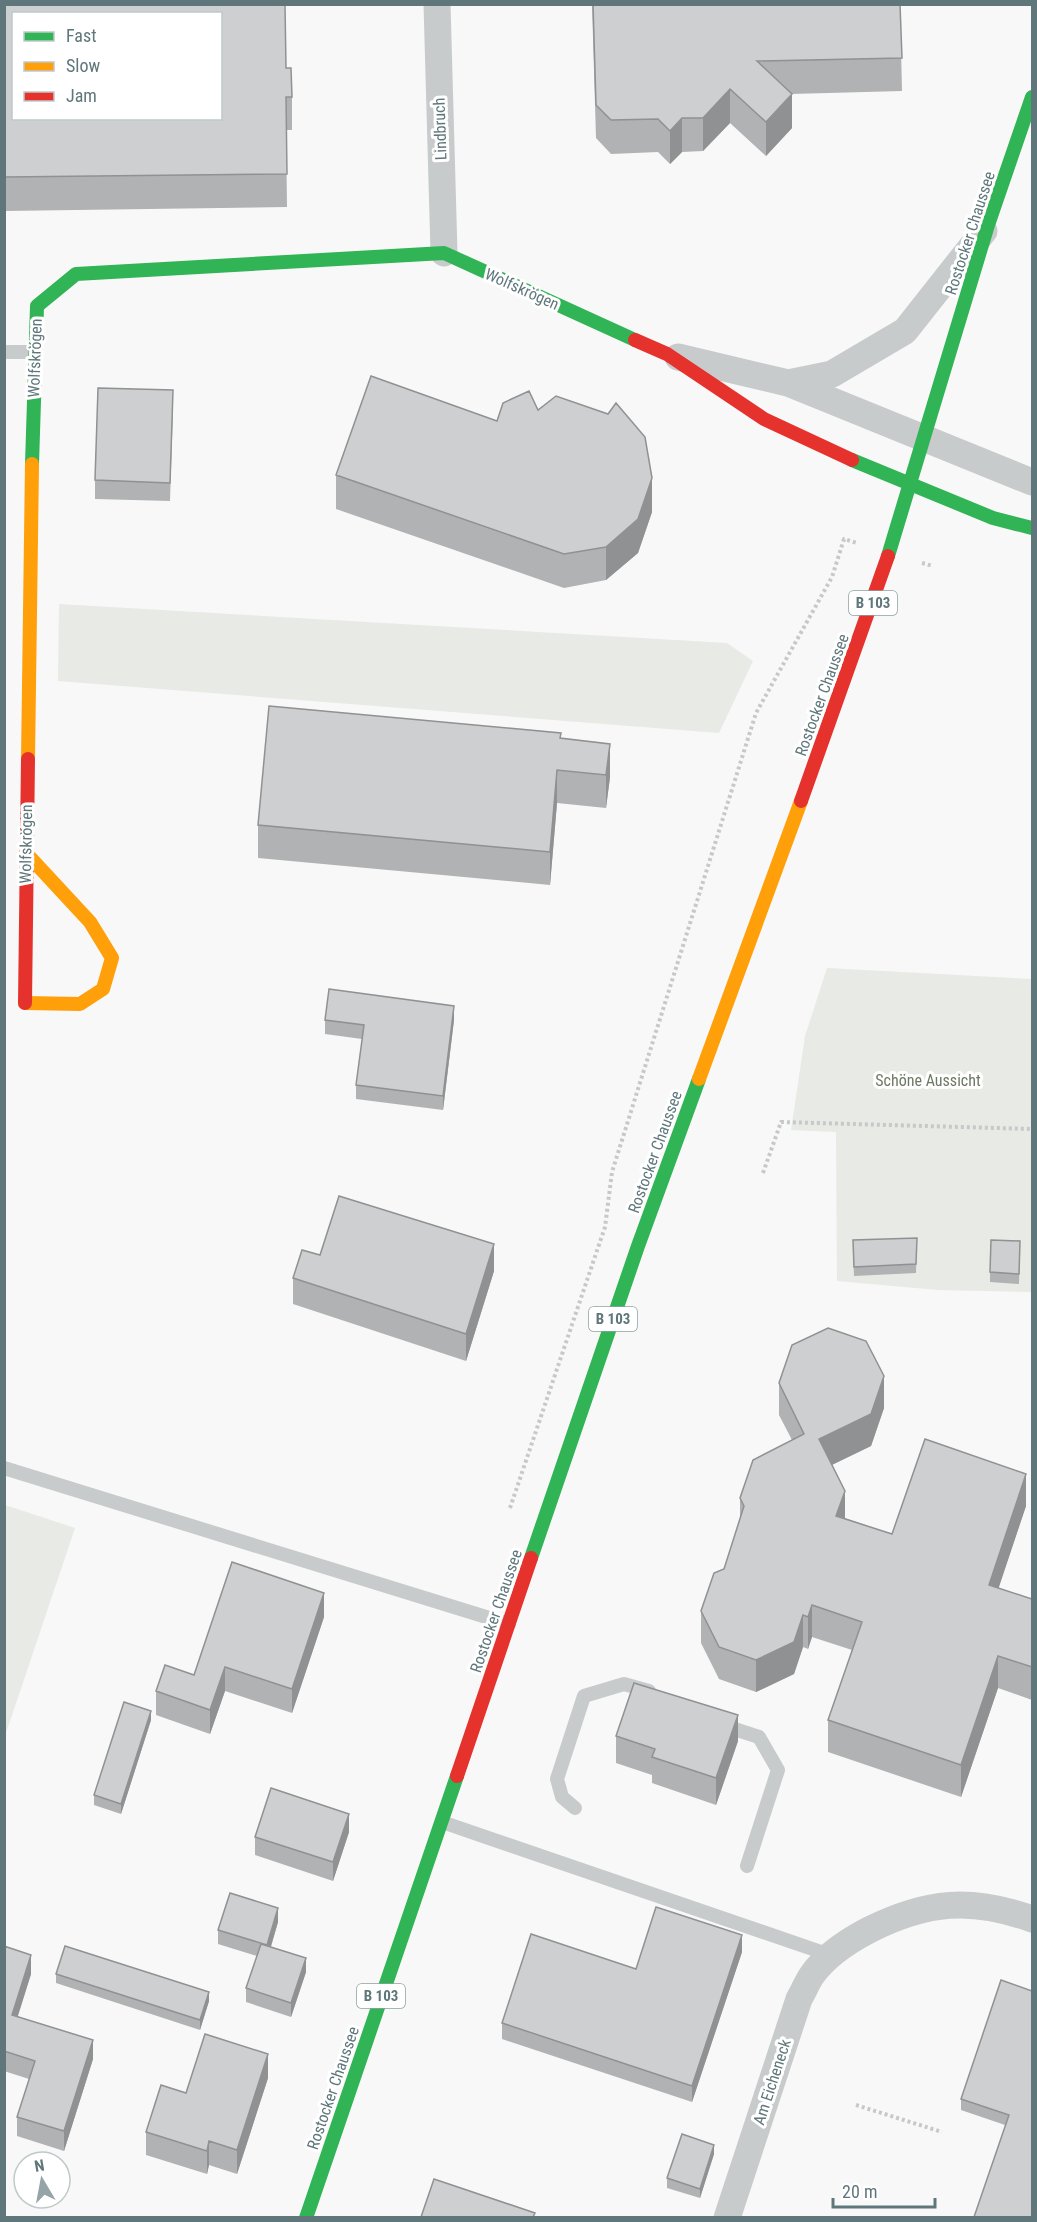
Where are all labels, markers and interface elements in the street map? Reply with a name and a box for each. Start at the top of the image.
legend [12,12,222,120]
text: Fast [66,25,97,46]
text: Slow [66,55,101,76]
text: Jam [66,85,97,106]
street label: Lindbruch [429,97,451,161]
street label: Rostocker Chaussee [941,169,999,297]
street label: Wolfskrögen [482,264,562,314]
street label: Wolfskrögen [24,318,46,398]
road number: B 103 [849,591,897,615]
street label: Rostocker Chaussee [791,631,853,759]
street label: Wolfskrögen [16,804,36,884]
park label: Schöne Aussicht [875,1071,981,1090]
street label: Rostocker Chaussee [624,1088,686,1216]
road number: B 103 [589,1307,637,1331]
street label: Rostocker Chaussee [466,1547,526,1675]
road number: B 103 [357,1984,405,2008]
street label: Rostocker Chaussee [303,2024,363,2152]
street label: Am Eicheneck [749,2036,795,2127]
north arrow [12,2150,72,2210]
text: N [33,2156,46,2176]
scale bar [833,2171,935,2209]
text: 20 m [842,2181,877,2202]

